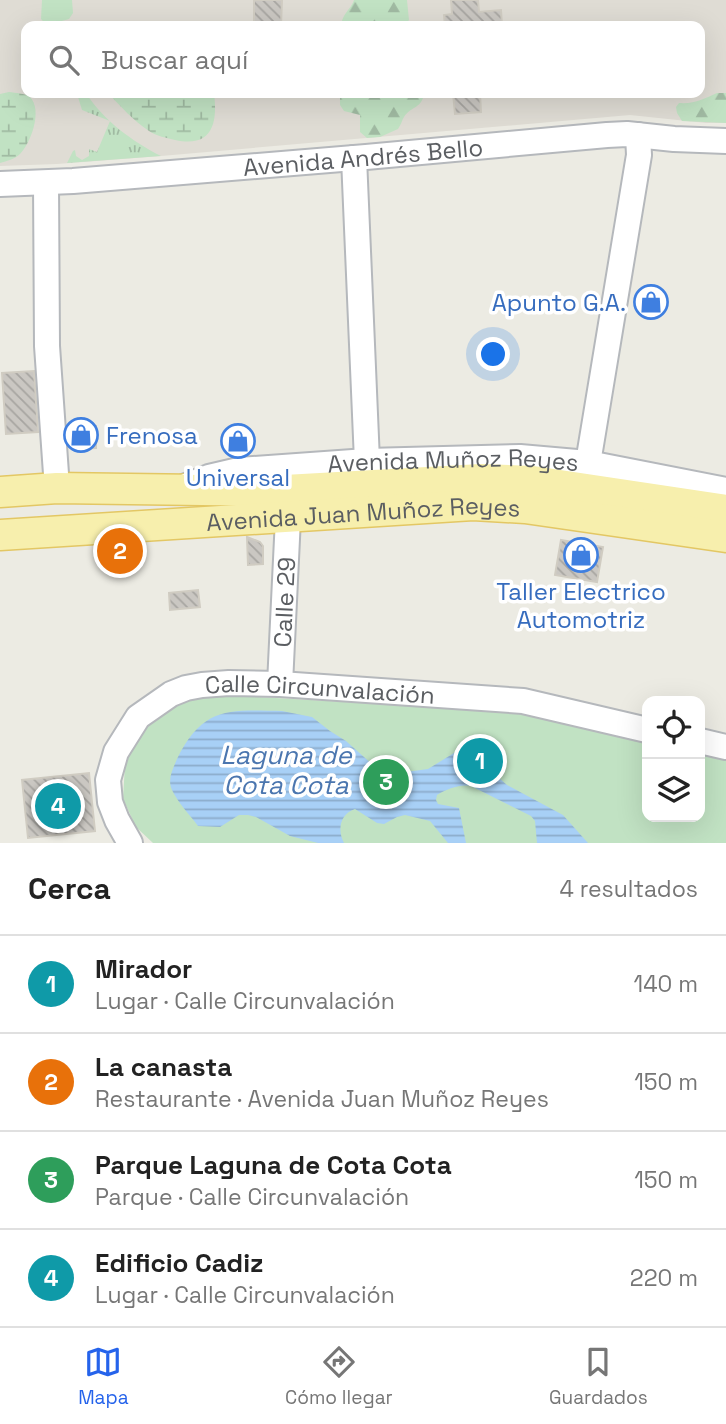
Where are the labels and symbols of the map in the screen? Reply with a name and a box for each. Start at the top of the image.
street label: Avenida Andrés Bello [242,131,484,183]
shop icon: Apunto G.A. [632,283,670,321]
place label: Apunto G.A. [492,287,626,318]
your location [476,337,510,371]
shop icon: Frenosa [62,416,100,454]
place label: Frenosa [106,420,198,451]
shop icon: Universal [219,422,257,460]
street label: Avenida Muñoz Reyes [326,441,580,479]
place label: Universal [186,462,290,493]
street label: Avenida Juan Muñoz Reyes [205,489,521,537]
pin: 2 [97,525,143,577]
shop icon: Taller Electrico Automotriz [562,536,600,574]
street label: Calle 29 [266,556,302,648]
place label: Taller Electrico Automotriz [496,576,666,635]
street label: Calle Circunvalación [204,667,436,710]
pin: 1 [457,735,503,787]
water label: Laguna de Cota Cota [220,738,353,802]
pin: 3 [363,756,409,808]
pin: 4 [35,780,81,832]

